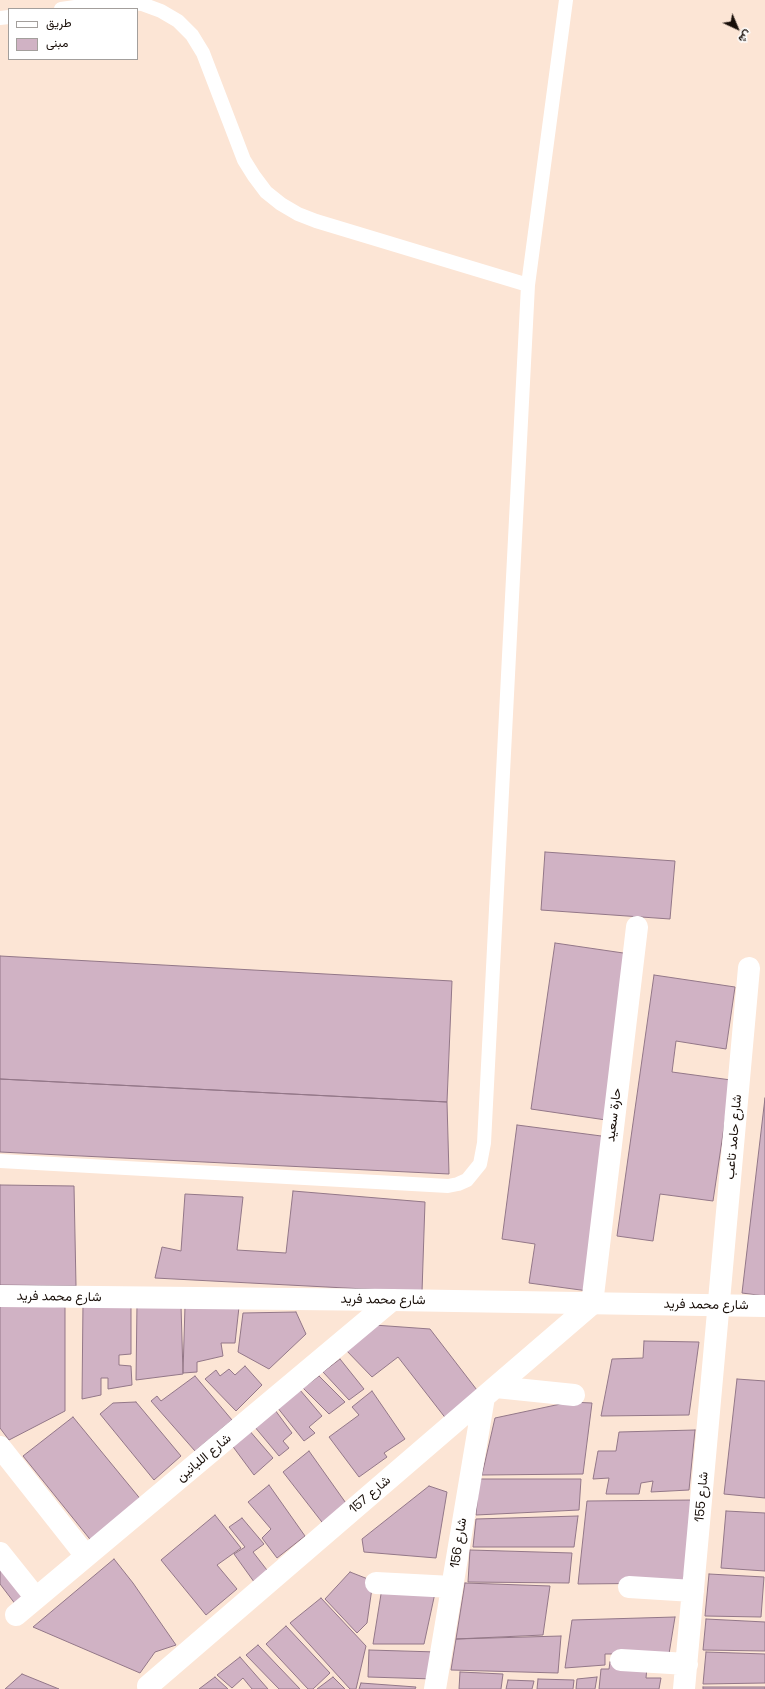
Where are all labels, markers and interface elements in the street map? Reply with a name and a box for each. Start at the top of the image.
legend [8,8,138,60]
north arrow [717,8,757,48]
text: طريق [46,15,71,31]
text: ش [736,27,755,46]
text: مبنى [46,35,68,51]
street label: حارة سعيد [603,1087,625,1143]
street label: شارع حامد تاعب [723,1094,745,1180]
street label: شارع محمد فريد [16,1288,102,1306]
street label: شارع محمد فريد [340,1291,426,1309]
street label: شارع محمد فريد [663,1296,749,1314]
street label: شارع اللبانين [174,1431,234,1485]
street label: شارع 155 [692,1471,712,1523]
street label: شارع 157 [346,1473,394,1517]
street label: شارع 156 [447,1517,471,1569]

